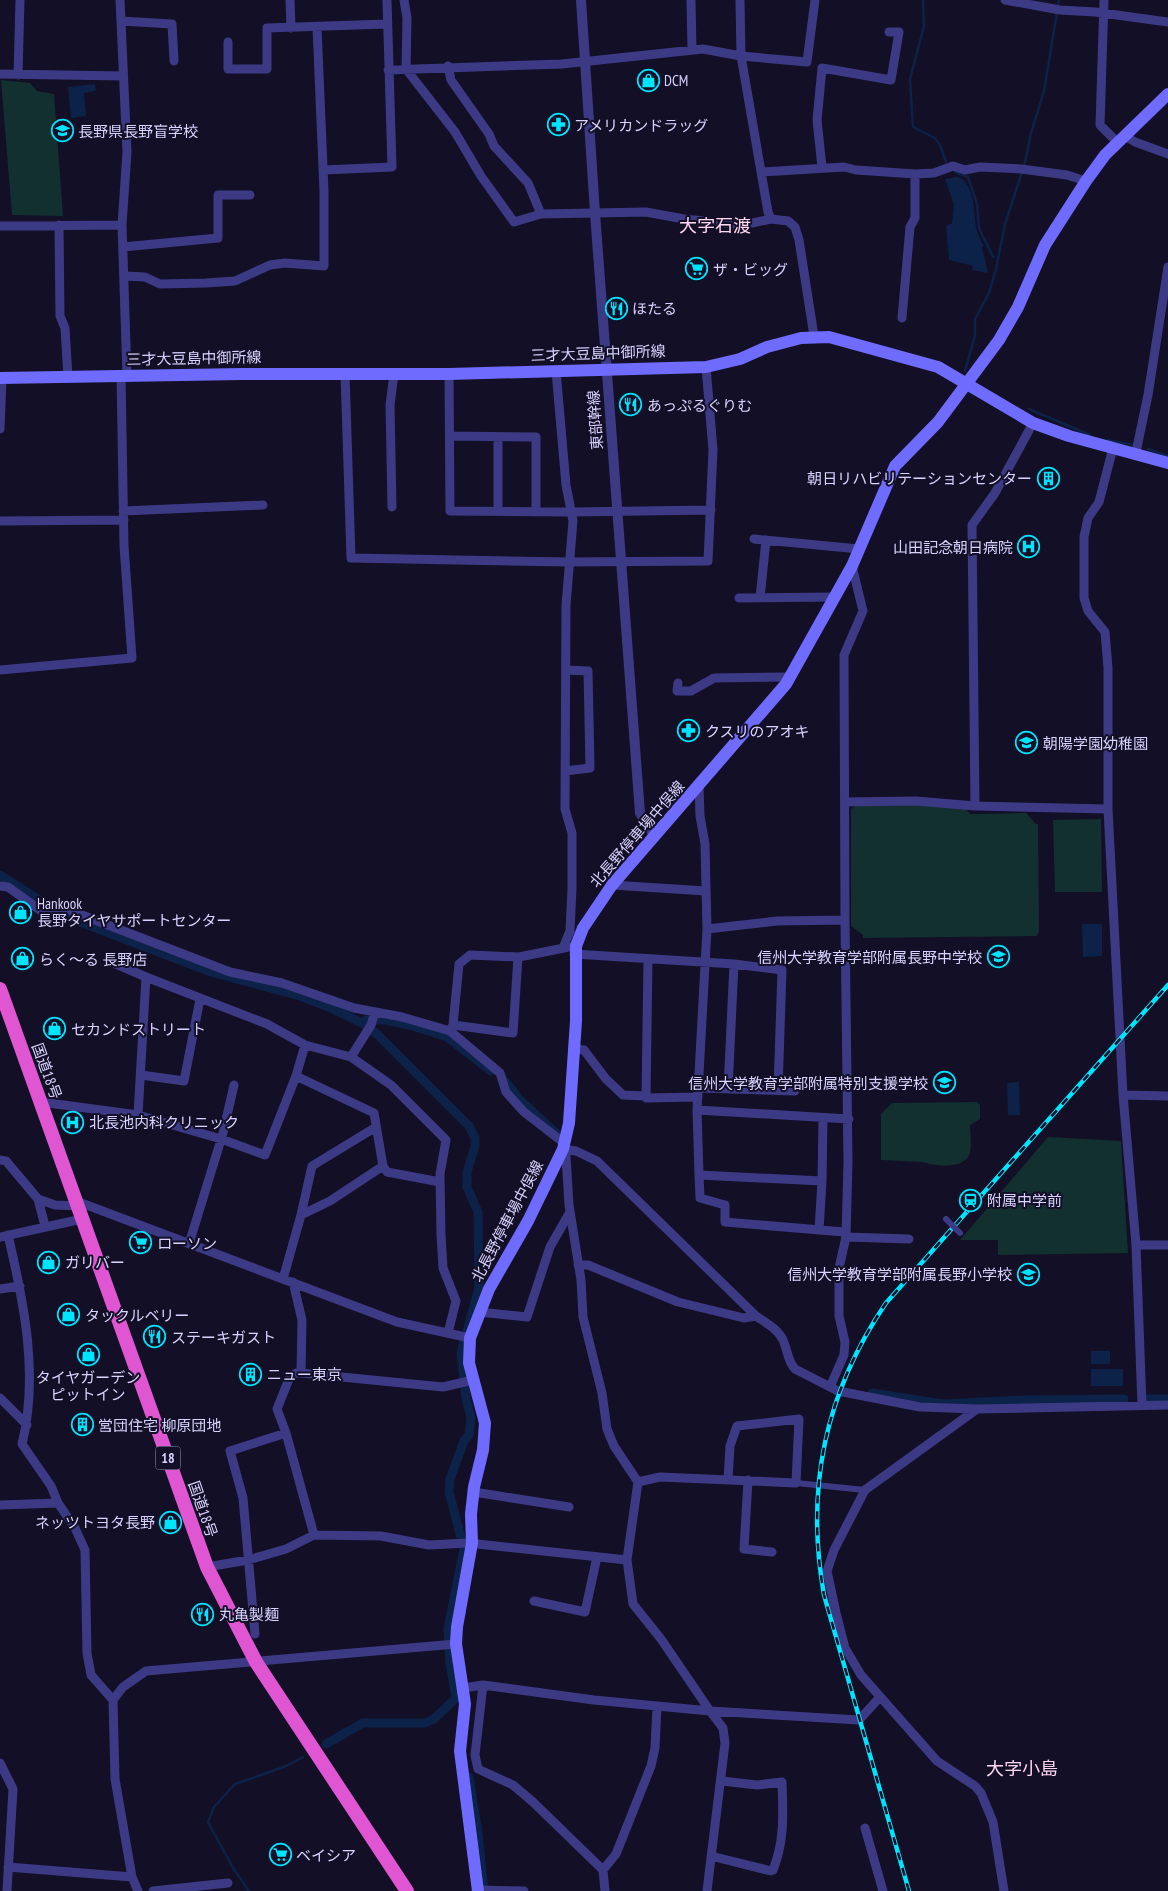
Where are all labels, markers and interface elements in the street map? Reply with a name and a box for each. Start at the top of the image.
shop icon: DCM [636,68,660,92]
place label: DCM [664,71,688,90]
pharmacy icon: アメリカンドラッグ [546,113,570,137]
place label: アメリカンドラッグ [574,116,708,135]
school or university icon: 長野県長野盲学校 [50,119,74,143]
place label: 長野県長野盲学校 [78,122,198,141]
district label: 大字石渡 [679,214,751,237]
supermarket icon: ザ・ビッグ [685,257,709,281]
place label: ザ・ビッグ [713,260,788,279]
restaurant icon: ほたる [604,296,628,320]
place label: ほたる [632,299,677,318]
street label: 三才大豆島中御所線 [530,341,666,365]
street label: 三才大豆島中御所線 [126,347,262,369]
street label: 東部幹線 [583,389,607,451]
restaurant icon: あっぷるぐりむ [619,393,643,417]
place label: あっぷるぐりむ [647,396,752,415]
building icon: 朝日リハビリテーションセンター [1036,466,1060,490]
place label: 朝日リハビリテーションセンター [807,469,1032,488]
hospital icon: 山田記念朝日病院 [1017,535,1041,559]
place label: 山田記念朝日病院 [893,538,1013,557]
pharmacy icon: クスリのアオキ [677,719,701,743]
place label: クスリのアオキ [705,722,810,741]
school or university icon: 朝陽学園幼稚園 [1015,731,1039,755]
place label: 朝陽学園幼稚園 [1043,734,1148,753]
street label: 北長野停車場中俣線 [586,777,688,891]
place label: Hankook 長野タイヤサポートセンター [37,894,232,930]
shop icon: Hankook 長野タイヤサポートセンター [9,900,33,924]
school or university icon: 信州大学教育学部附属長野中学校 [986,945,1010,969]
shop icon: らく〜る 長野店 [11,947,35,971]
place label: 信州大学教育学部附属長野中学校 [757,948,982,967]
place label: らく〜る 長野店 [39,950,147,969]
shop icon: セカンドストリート [43,1017,67,1041]
place label: セカンドストリート [71,1020,206,1039]
street label: 国道18号 [28,1040,66,1102]
school or university icon: 信州大学教育学部附属特別支援学校 [932,1071,956,1095]
place label: 信州大学教育学部附属特別支援学校 [688,1074,928,1093]
hospital icon: 北長池内科クリニック [61,1110,85,1134]
place label: 北長池内科クリニック [89,1113,239,1132]
street label: 北長野停車場中俣線 [467,1157,547,1285]
station icon: 附属中学前 [959,1188,983,1212]
place label: 附属中学前 [987,1191,1062,1210]
supermarket icon: ローソン [129,1231,153,1255]
place label: ローソン [157,1234,217,1253]
shop icon: ガリバー [37,1250,61,1274]
place label: ガリバー [65,1253,125,1272]
school or university icon: 信州大学教育学部附属長野小学校 [1016,1262,1040,1286]
place label: 信州大学教育学部附属長野小学校 [787,1265,1012,1284]
shop icon: タックルベリー [57,1303,81,1327]
place label: タックルベリー [85,1306,190,1325]
restaurant icon: ステーキガスト [143,1325,167,1349]
place label: ステーキガスト [171,1328,276,1347]
shop icon: タイヤガーデン ピットイン [76,1342,100,1366]
building icon: ニュー東京 [239,1362,263,1386]
place label: ニュー東京 [267,1365,342,1384]
place label: タイヤガーデン ピットイン [36,1368,140,1404]
building icon: 営団住宅 柳原団地 [70,1413,94,1437]
place label: 営団住宅 柳原団地 [98,1416,221,1435]
road number: 18 [156,1446,180,1470]
street label: 国道18号 [184,1478,222,1540]
shop icon: ネッツトヨタ長野 [159,1510,183,1534]
place label: ネッツトヨタ長野 [35,1513,155,1532]
restaurant icon: 丸亀製麺 [191,1602,215,1626]
place label: 丸亀製麺 [219,1605,279,1624]
district label: 大字小島 [986,1757,1058,1780]
supermarket icon: ベイシア [268,1843,292,1867]
place label: ベイシア [296,1846,356,1865]

